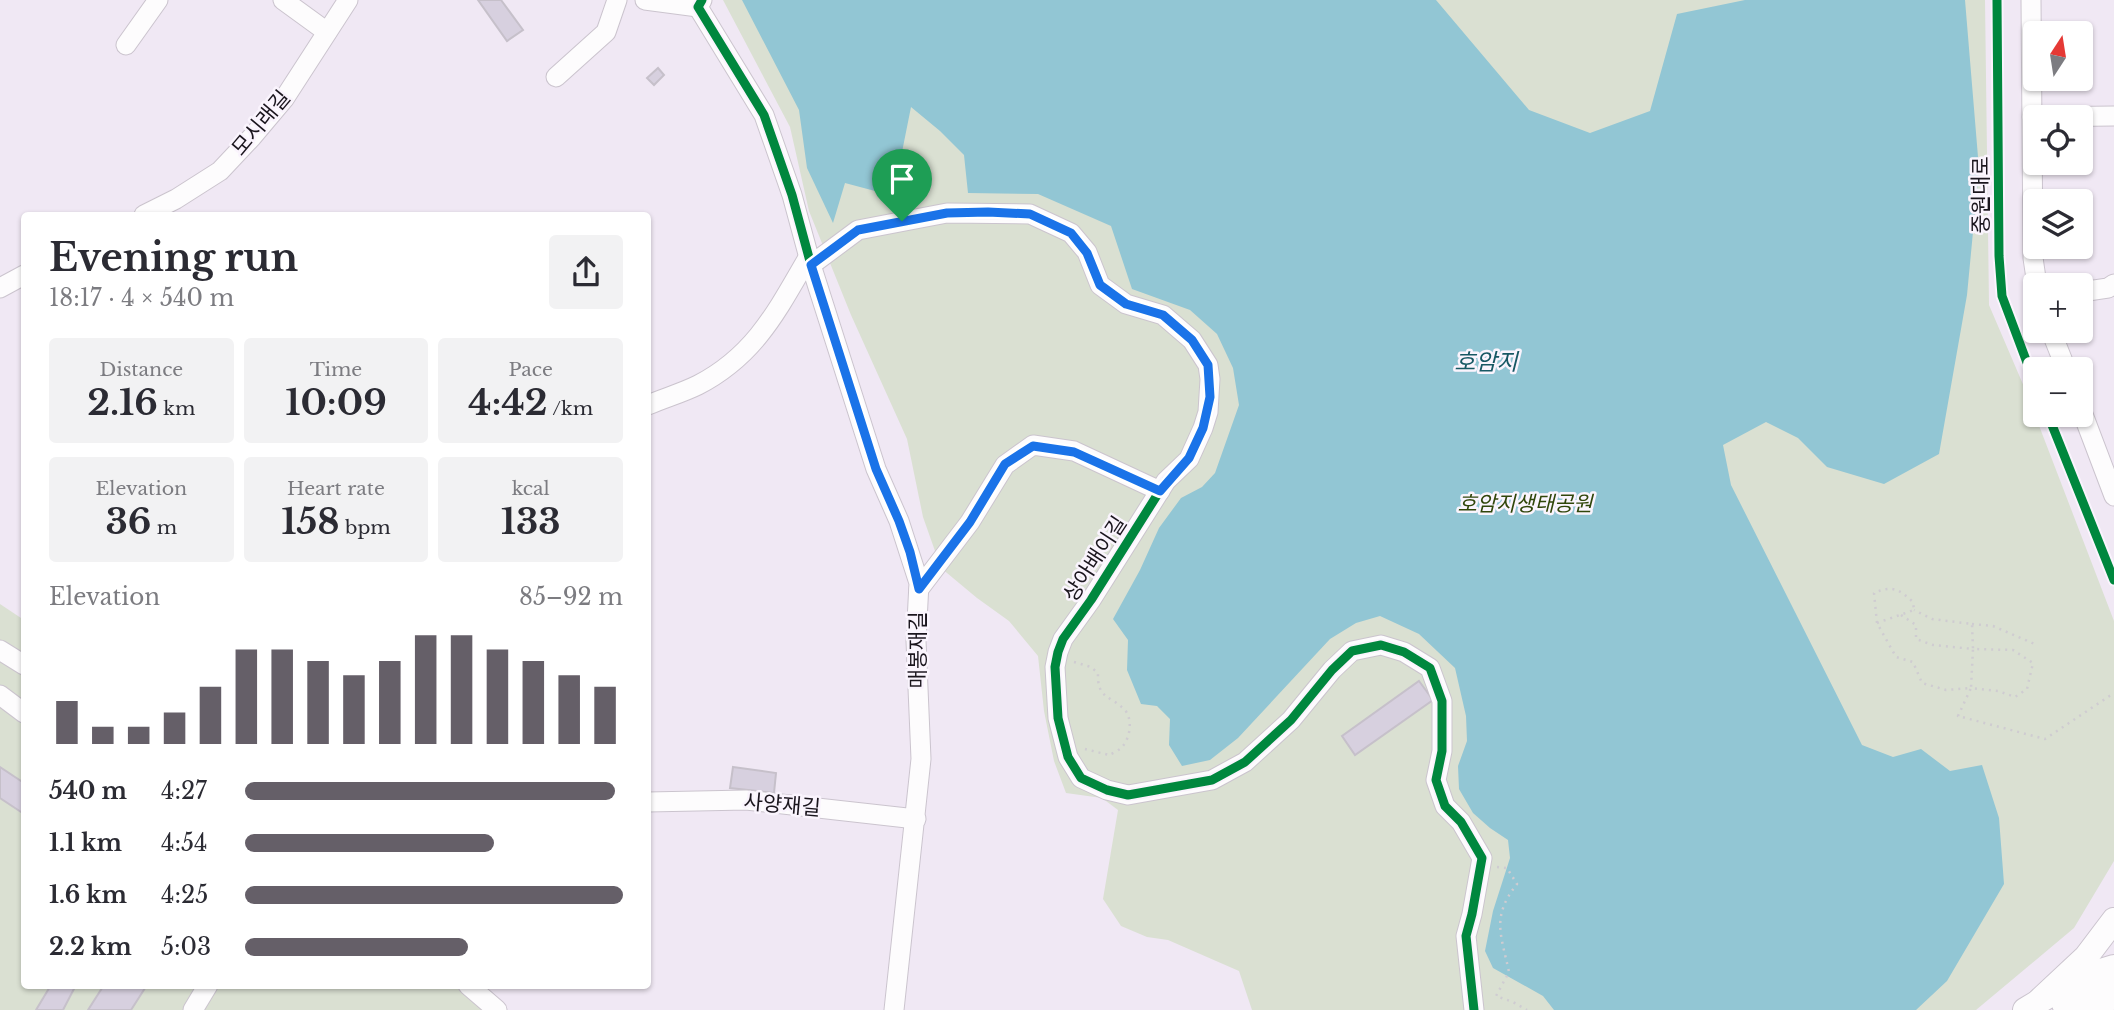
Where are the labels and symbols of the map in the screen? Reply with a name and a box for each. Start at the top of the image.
north arrow [2023,21,2093,91]
street label: 모시래길 [226,85,296,161]
pin [872,149,932,221]
street label: 중원대로 [1968,156,1994,234]
water label: 호암지 [1454,348,1520,376]
park label: 호암지생태공원 [1457,491,1594,517]
street label: 상아배이길 [1058,511,1132,607]
street label: 매봉재길 [905,611,931,689]
street label: 사양재길 [742,789,822,821]

